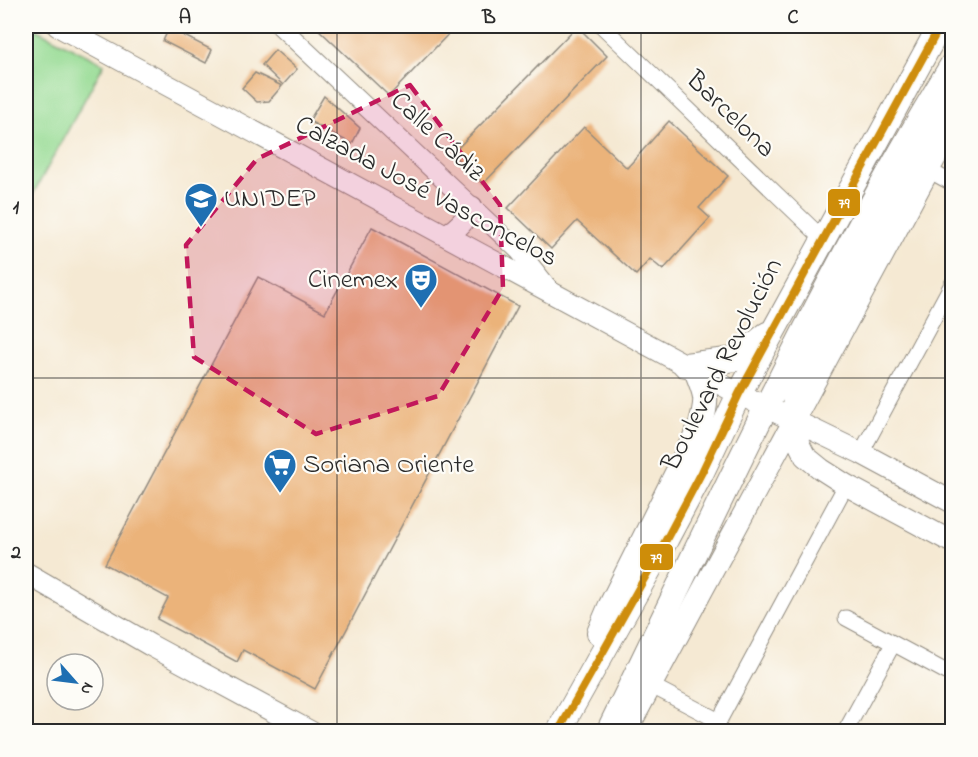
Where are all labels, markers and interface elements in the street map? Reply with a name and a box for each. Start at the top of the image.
text: A [179,4,191,33]
text: B [481,4,496,33]
text: C [788,4,799,33]
street label: Barcelona [676,61,784,168]
street label: Calle Cádiz [381,83,494,192]
street label: Calzada José Vasconcelos [288,106,564,278]
place label: UNIDEP [224,180,316,219]
school or university icon: UNIDEP [183,181,219,228]
line badge: 79 [827,188,861,217]
text: 79 [838,192,850,216]
text: 1 [13,194,20,223]
street label: Boulevard Revolución [652,252,794,479]
place label: Cinemex [308,261,398,300]
theatre icon: Cinemex [403,262,439,309]
place label: Soriana Oriente [303,446,475,485]
supermarket icon: Soriana Oriente [262,447,298,494]
text: 2 [10,539,21,568]
line badge: 79 [639,543,674,571]
text: 79 [650,547,662,571]
north arrow [45,652,105,712]
text: N [73,678,100,699]

